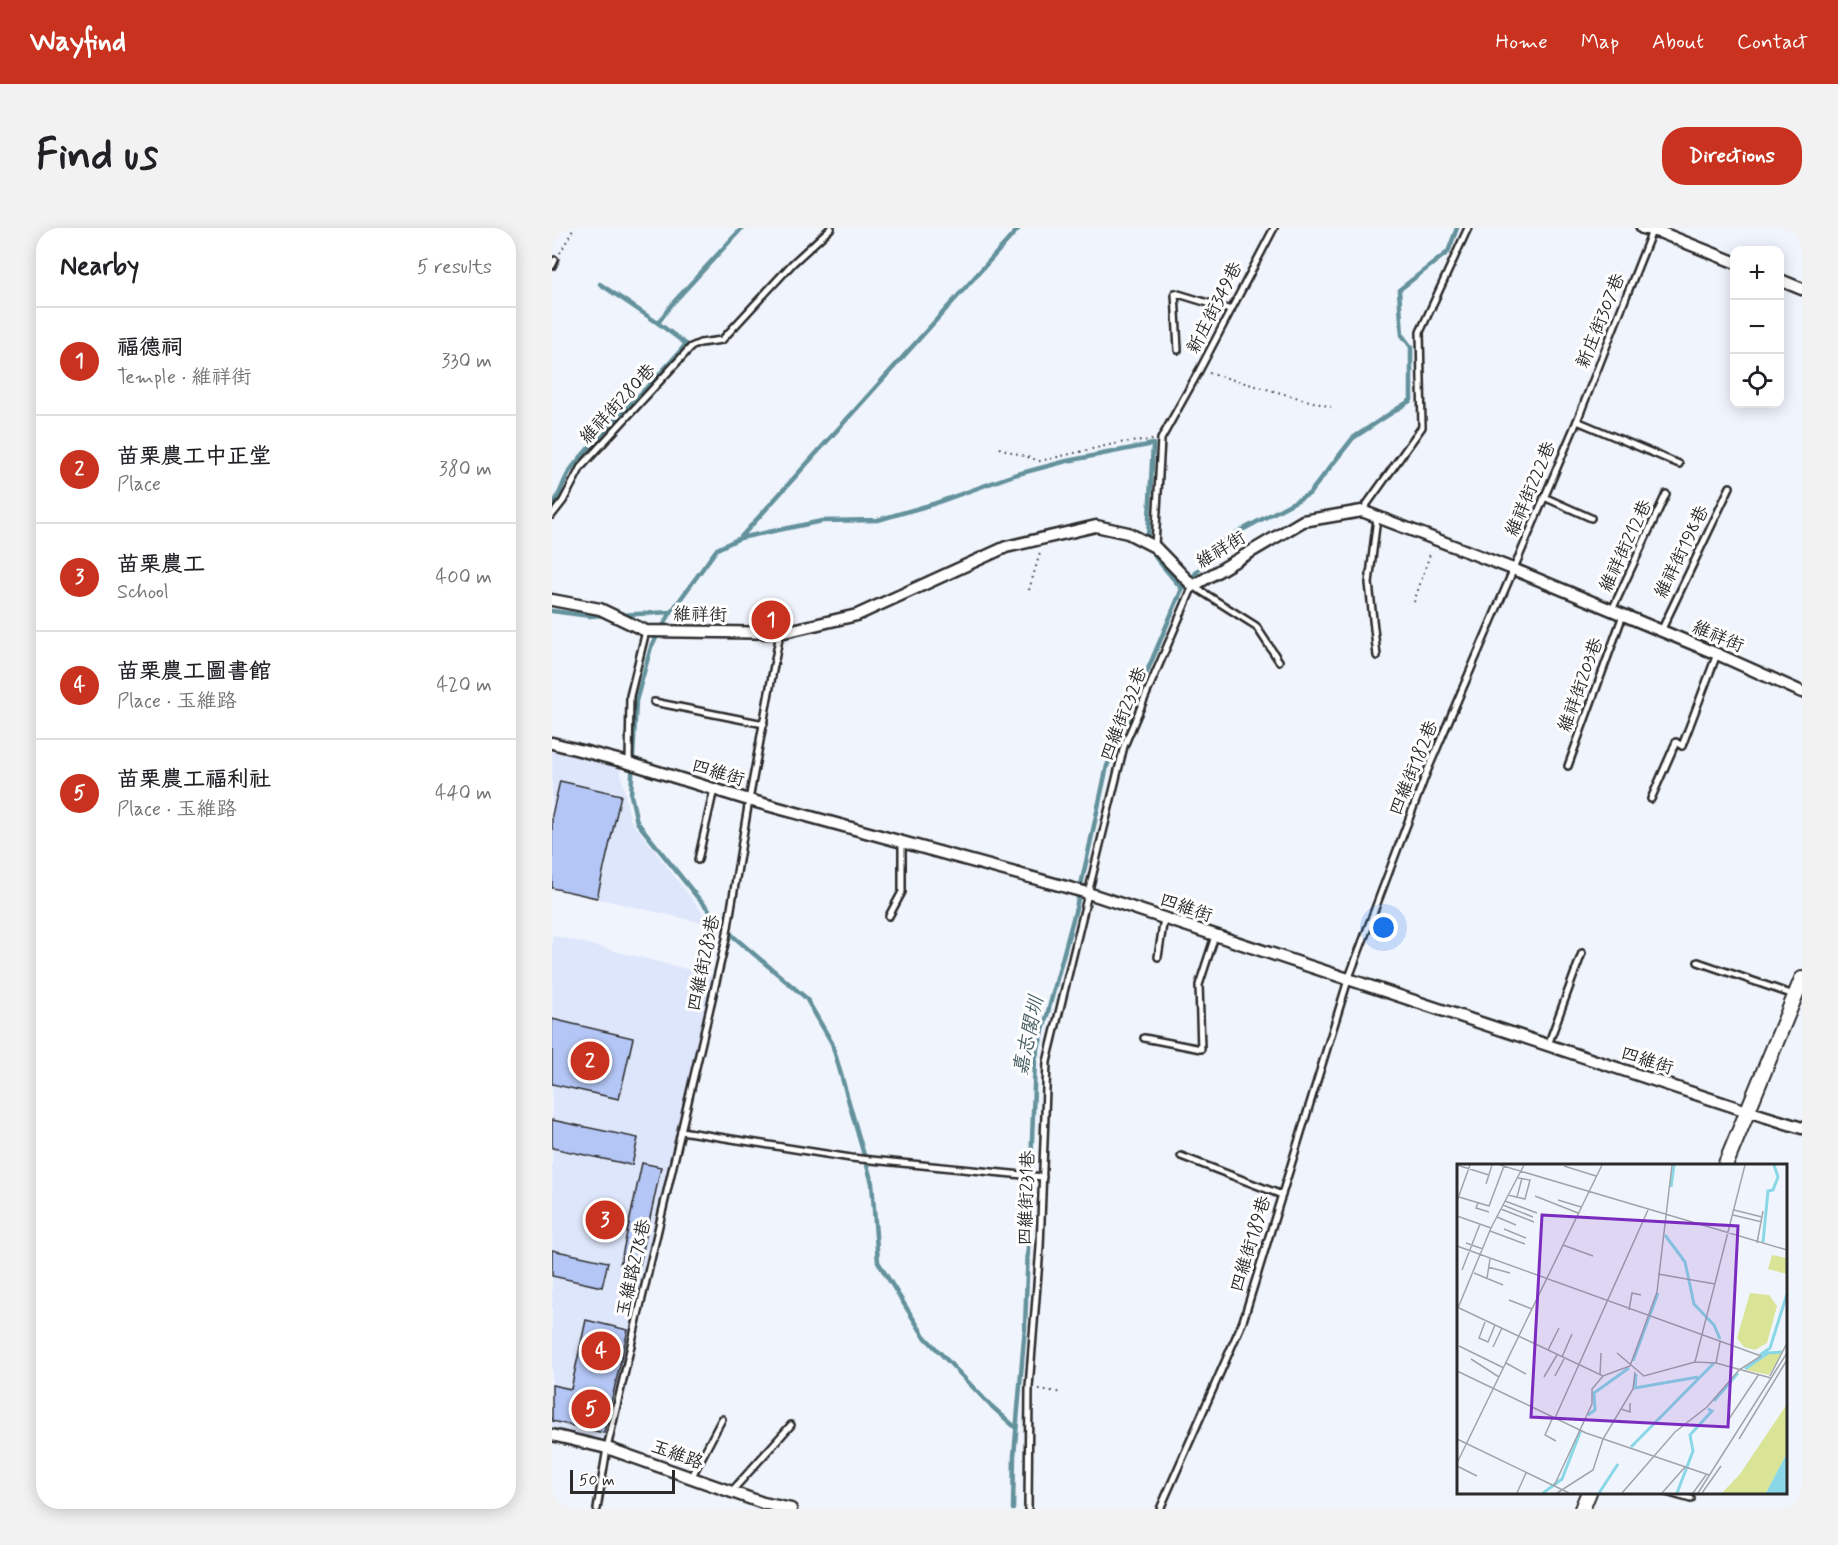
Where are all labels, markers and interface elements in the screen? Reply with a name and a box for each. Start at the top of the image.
text: Wayfind [30,24,126,61]
text: Home [1496,28,1548,56]
text: Map [1581,28,1619,56]
text: About [1652,28,1704,56]
text: Contact [1737,28,1808,56]
button: Directions [1662,127,1802,185]
text: Find us [36,129,158,184]
map controls [1730,246,1784,408]
button: + [1730,246,1784,300]
text: Nearby [60,250,139,284]
text: 5 results [417,254,492,281]
street label: 新庄街349巷 [1181,258,1249,358]
street label: 新庄街307巷 [1571,270,1631,372]
button: − [1730,300,1784,354]
text: 福德祠 [117,334,183,362]
text: 1 [75,348,84,375]
text: 330 m [441,348,492,375]
button: locate [1730,354,1784,408]
street label: 維祥街280巷 [575,359,661,449]
text: Temple · 維祥街 [117,364,251,391]
street label: 維祥街222巷 [1500,438,1562,540]
text: 苗栗農工中正堂 [117,443,271,471]
text: 2 [75,456,84,483]
text: 380 m [439,456,492,483]
text: Place [117,471,161,498]
street label: 維祥街212巷 [1594,496,1658,596]
street label: 維祥街198巷 [1649,502,1715,602]
street label: 維祥街 [1192,526,1250,574]
text: 苗栗農工 [117,551,205,579]
text: 3 [75,564,84,591]
text: 400 m [436,564,492,591]
text: School [117,579,169,606]
pin: 1 [752,598,790,642]
street label: 維祥街 [673,603,727,627]
street label: 維祥街 [1688,615,1748,659]
street label: 維祥街203巷 [1553,635,1609,735]
text: 苗栗農工圖書館 [117,658,271,686]
street label: 四維街232巷 [1095,663,1153,765]
text: 4 [74,672,85,699]
text: 420 m [436,672,492,699]
text: Place · 玉維路 [117,688,236,715]
street label: 四維街182巷 [1384,717,1444,819]
street label: 四維街 [689,754,747,792]
text: 苗栗農工福利社 [117,766,271,794]
text: 5 [74,780,86,807]
text: 440 m [435,780,492,807]
text: Place · 玉維路 [117,796,236,823]
street label: 四維街 [1157,888,1215,928]
street label: 四維街283巷 [682,913,726,1013]
your location [1369,913,1398,942]
water label: 嘉志閣圳 [1007,992,1051,1078]
pin: 2 [570,1038,609,1084]
street label: 四維街 [1618,1041,1676,1081]
street label: 四維街231巷 [1013,1150,1041,1246]
inset map [1457,1164,1787,1494]
street label: 四維街189巷 [1225,1193,1277,1295]
pin: 3 [586,1198,624,1242]
street label: 玉維路278巷 [611,1217,657,1319]
pin: 4 [581,1328,620,1374]
pin: 5 [572,1386,610,1432]
street label: 玉維路 [648,1434,706,1476]
scale bar [570,1467,675,1494]
text: 50 m [579,1470,615,1491]

